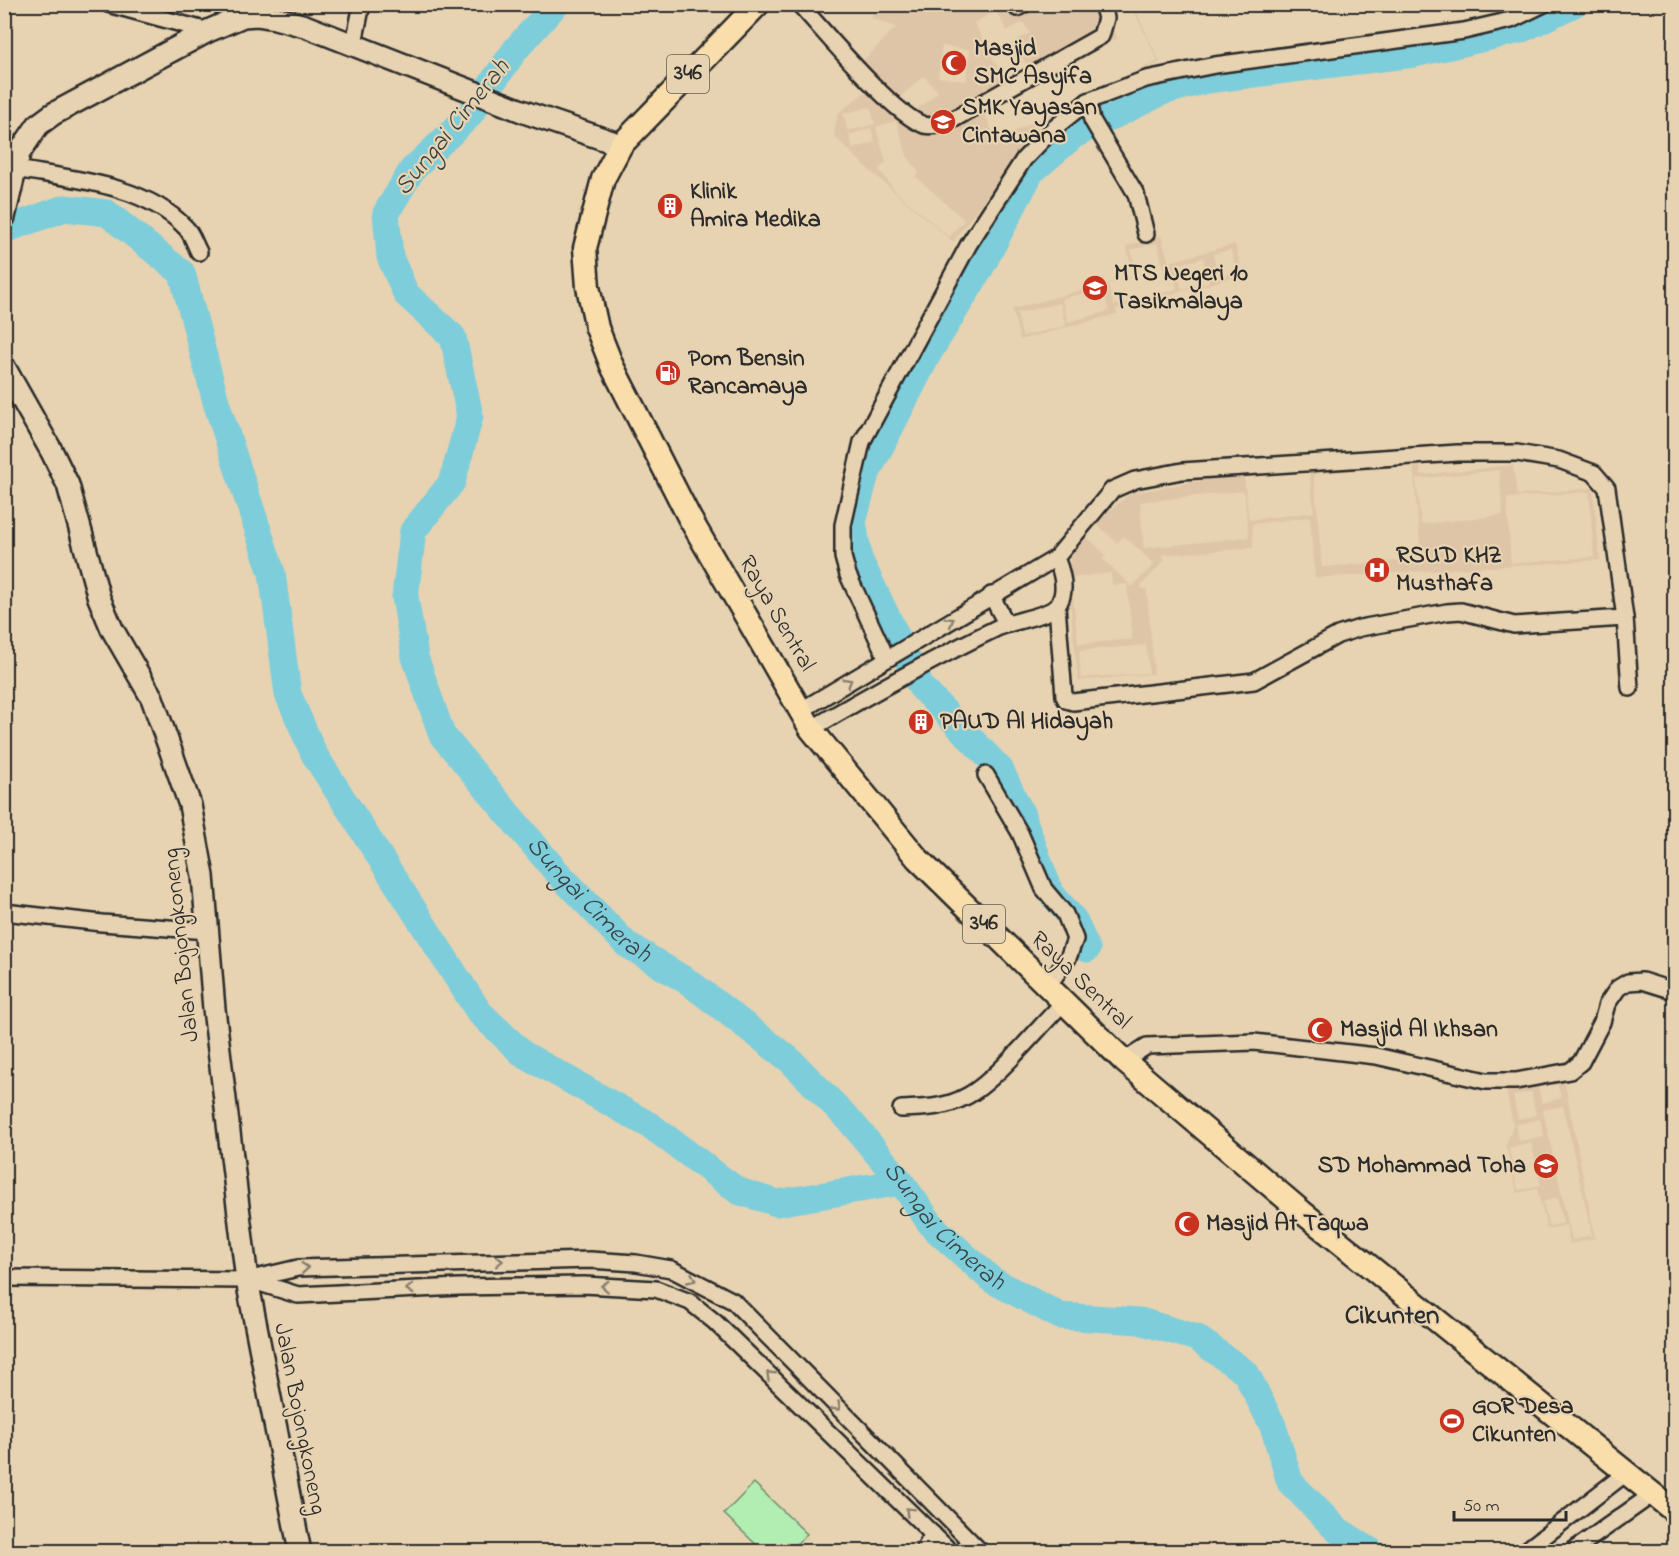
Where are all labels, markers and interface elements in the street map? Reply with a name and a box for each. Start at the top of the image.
place label: Masjid SMC Asyifa [974,32,1092,96]
mosque icon: Masjid SMC Asyifa [939,48,969,78]
water label: Sungai Cimerah [386,51,521,205]
road number: 346 [667,55,709,93]
place label: SMK Yayasan Cintawana [962,91,1097,154]
school or university icon: SMK Yayasan Cintawana [928,107,958,137]
place label: Klinik Amira Medika [690,175,821,238]
building icon: Klinik Amira Medika [655,191,685,221]
place label: MTS Negeri 10 Tasikmalaya [1114,257,1249,321]
school or university icon: MTS Negeri 10 Tasikmalaya [1080,273,1110,303]
place label: Pom Bensin Rancamaya [688,342,808,406]
fuel station icon: Pom Bensin Rancamaya [653,358,683,388]
place label: RSUD KHZ Musthafa [1396,539,1502,602]
street label: Raya Sentral [728,549,823,679]
hospital icon: RSUD KHZ Musthafa [1362,555,1392,585]
one-way arrow [944,616,954,628]
one-way arrow [842,678,852,690]
place label: PAUD Al Hidayah [940,705,1113,741]
building icon: PAUD Al Hidayah [906,707,936,737]
water label: Sungai Cimerah [516,829,659,974]
street label: Jalan Bojongkoneng [154,846,210,1044]
road number: 346 [963,905,1005,943]
street label: Raya Sentral [1021,924,1139,1039]
place label: Masjid Al Ikhsan [1340,1013,1498,1048]
mosque icon: Masjid Al Ikhsan [1305,1015,1335,1045]
place label: SD Mohammad Toha [1318,1149,1526,1184]
school or university icon: SD Mohammad Toha [1531,1151,1561,1181]
water label: Sungai Cimerah [873,1154,1011,1302]
place label: Masjid At Taqwa [1206,1207,1369,1242]
mosque icon: Masjid At Taqwa [1172,1209,1202,1239]
one-way arrow [495,1255,504,1268]
one-way arrow [300,1262,309,1275]
one-way arrow [685,1271,696,1283]
one-way arrow [601,1280,610,1293]
one-way arrow [406,1283,415,1296]
district label: Cikunten [1345,1297,1439,1336]
street label: Jalan Bojongkoneng [263,1320,335,1518]
one-way arrow [766,1371,777,1382]
place label: GOR Desa Cikunten [1472,1390,1574,1453]
one-way arrow [829,1399,840,1410]
sports icon: GOR Desa Cikunten [1437,1406,1467,1436]
scale bar [1454,1484,1566,1522]
text: 50 m [1463,1494,1500,1520]
one-way arrow [906,1507,917,1518]

